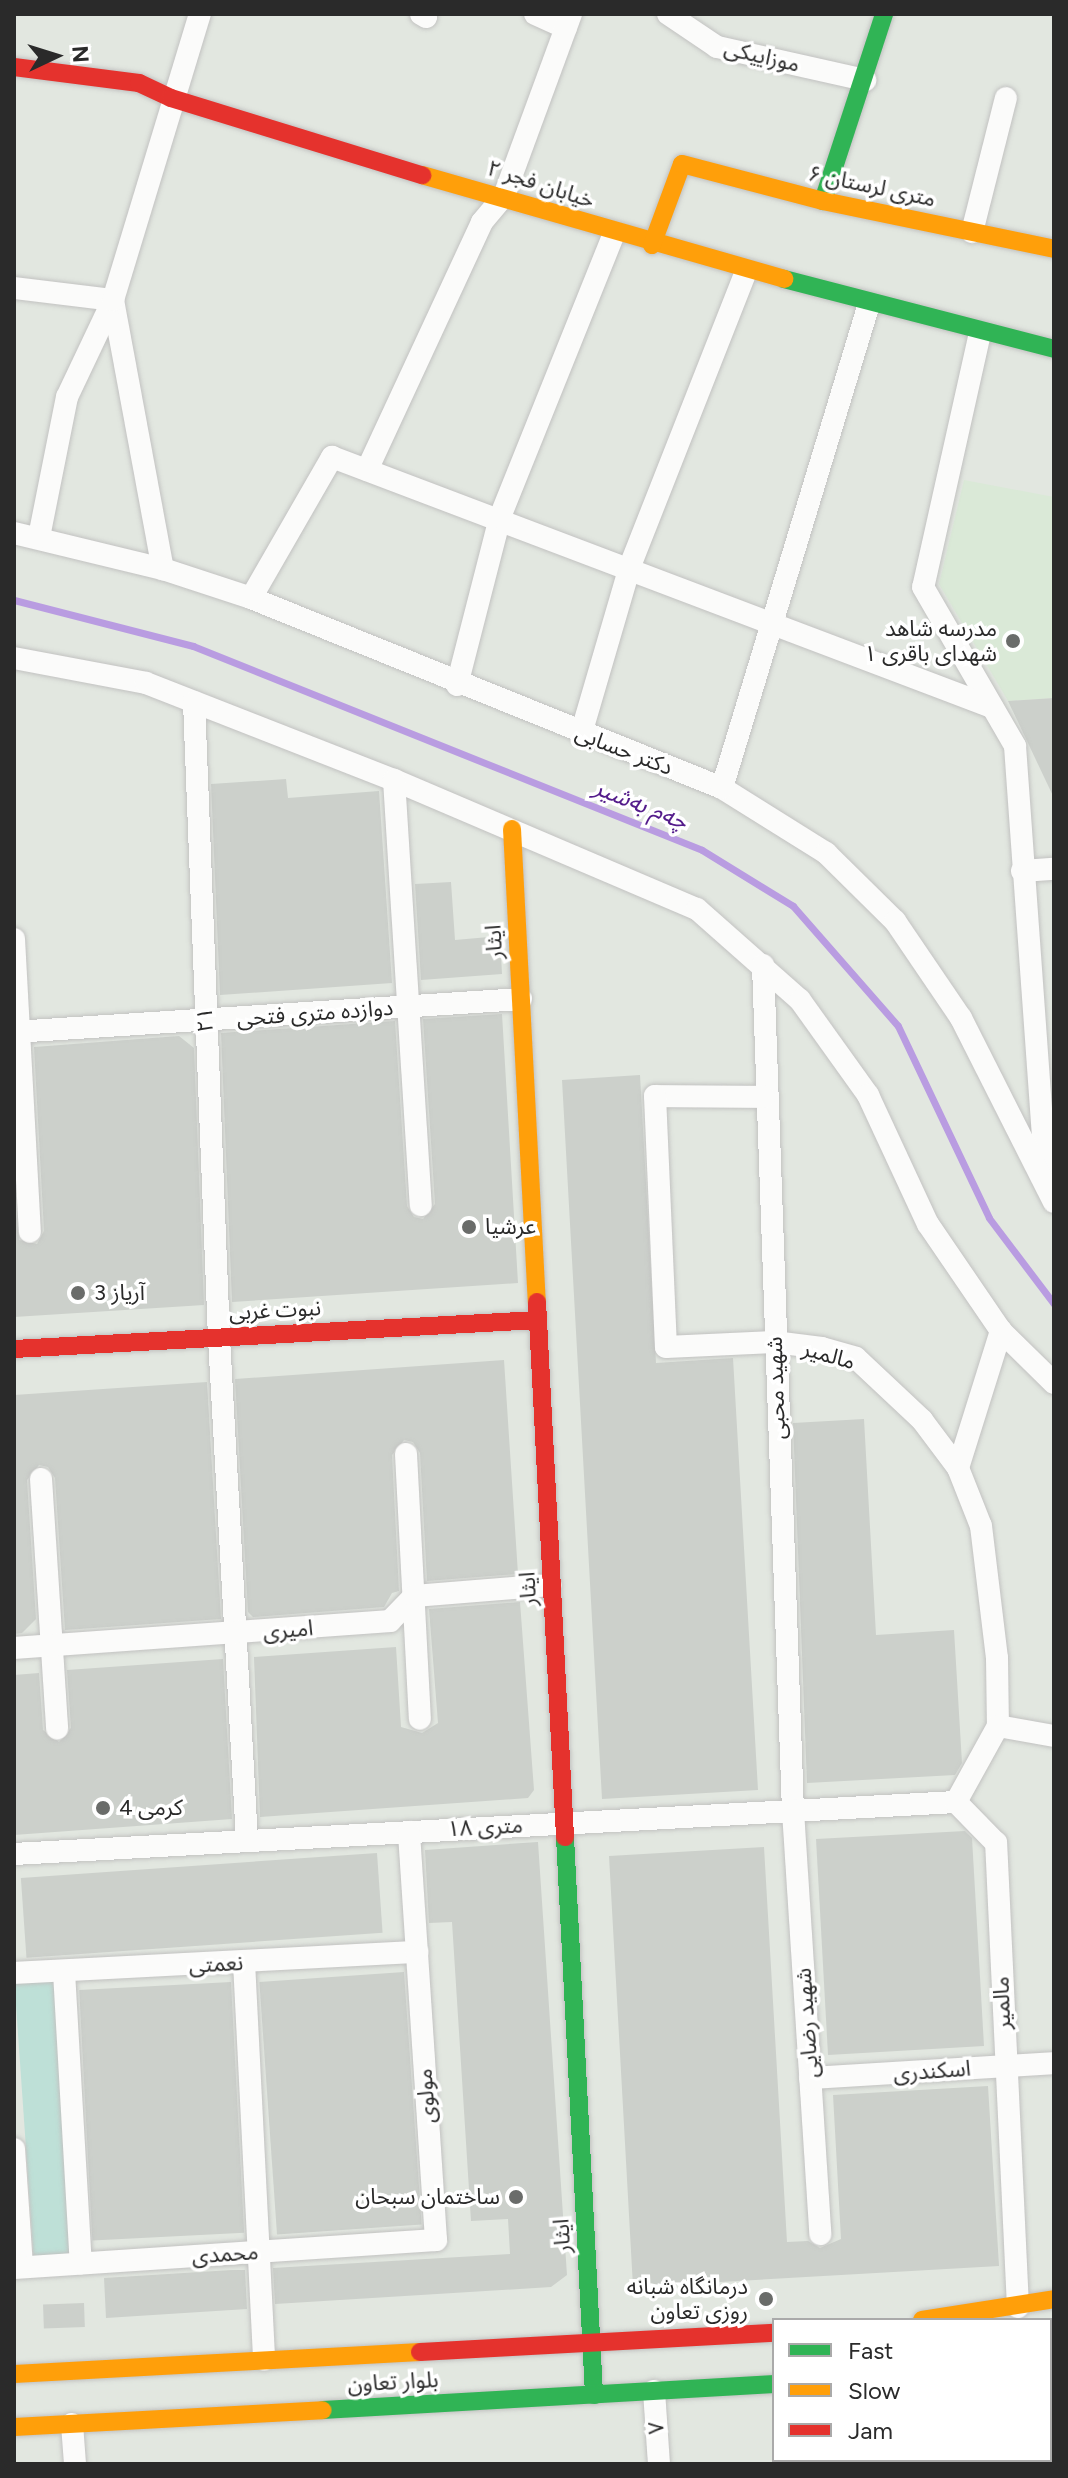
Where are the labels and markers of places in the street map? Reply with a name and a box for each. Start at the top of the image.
place label: مدرسه شاهد شهدای باقری ۱ [864,615,997,666]
marker: مدرسه شاهد شهدای باقری ۱ [1004,632,1022,650]
place label: عرشیا [485,1214,536,1240]
marker: عرشیا [460,1218,478,1236]
place label: آریاز 3 [94,1280,145,1306]
marker: آریاز 3 [69,1284,87,1302]
place label: کرمی 4 [119,1795,183,1821]
marker: کرمی 4 [94,1799,112,1817]
place label: ساختمان سبحان [355,2184,500,2210]
marker: ساختمان سبحان [507,2188,525,2206]
place label: درمانگاه شبانه روزی تعاون [627,2273,748,2324]
marker: درمانگاه شبانه روزی تعاون [755,2288,777,2310]

